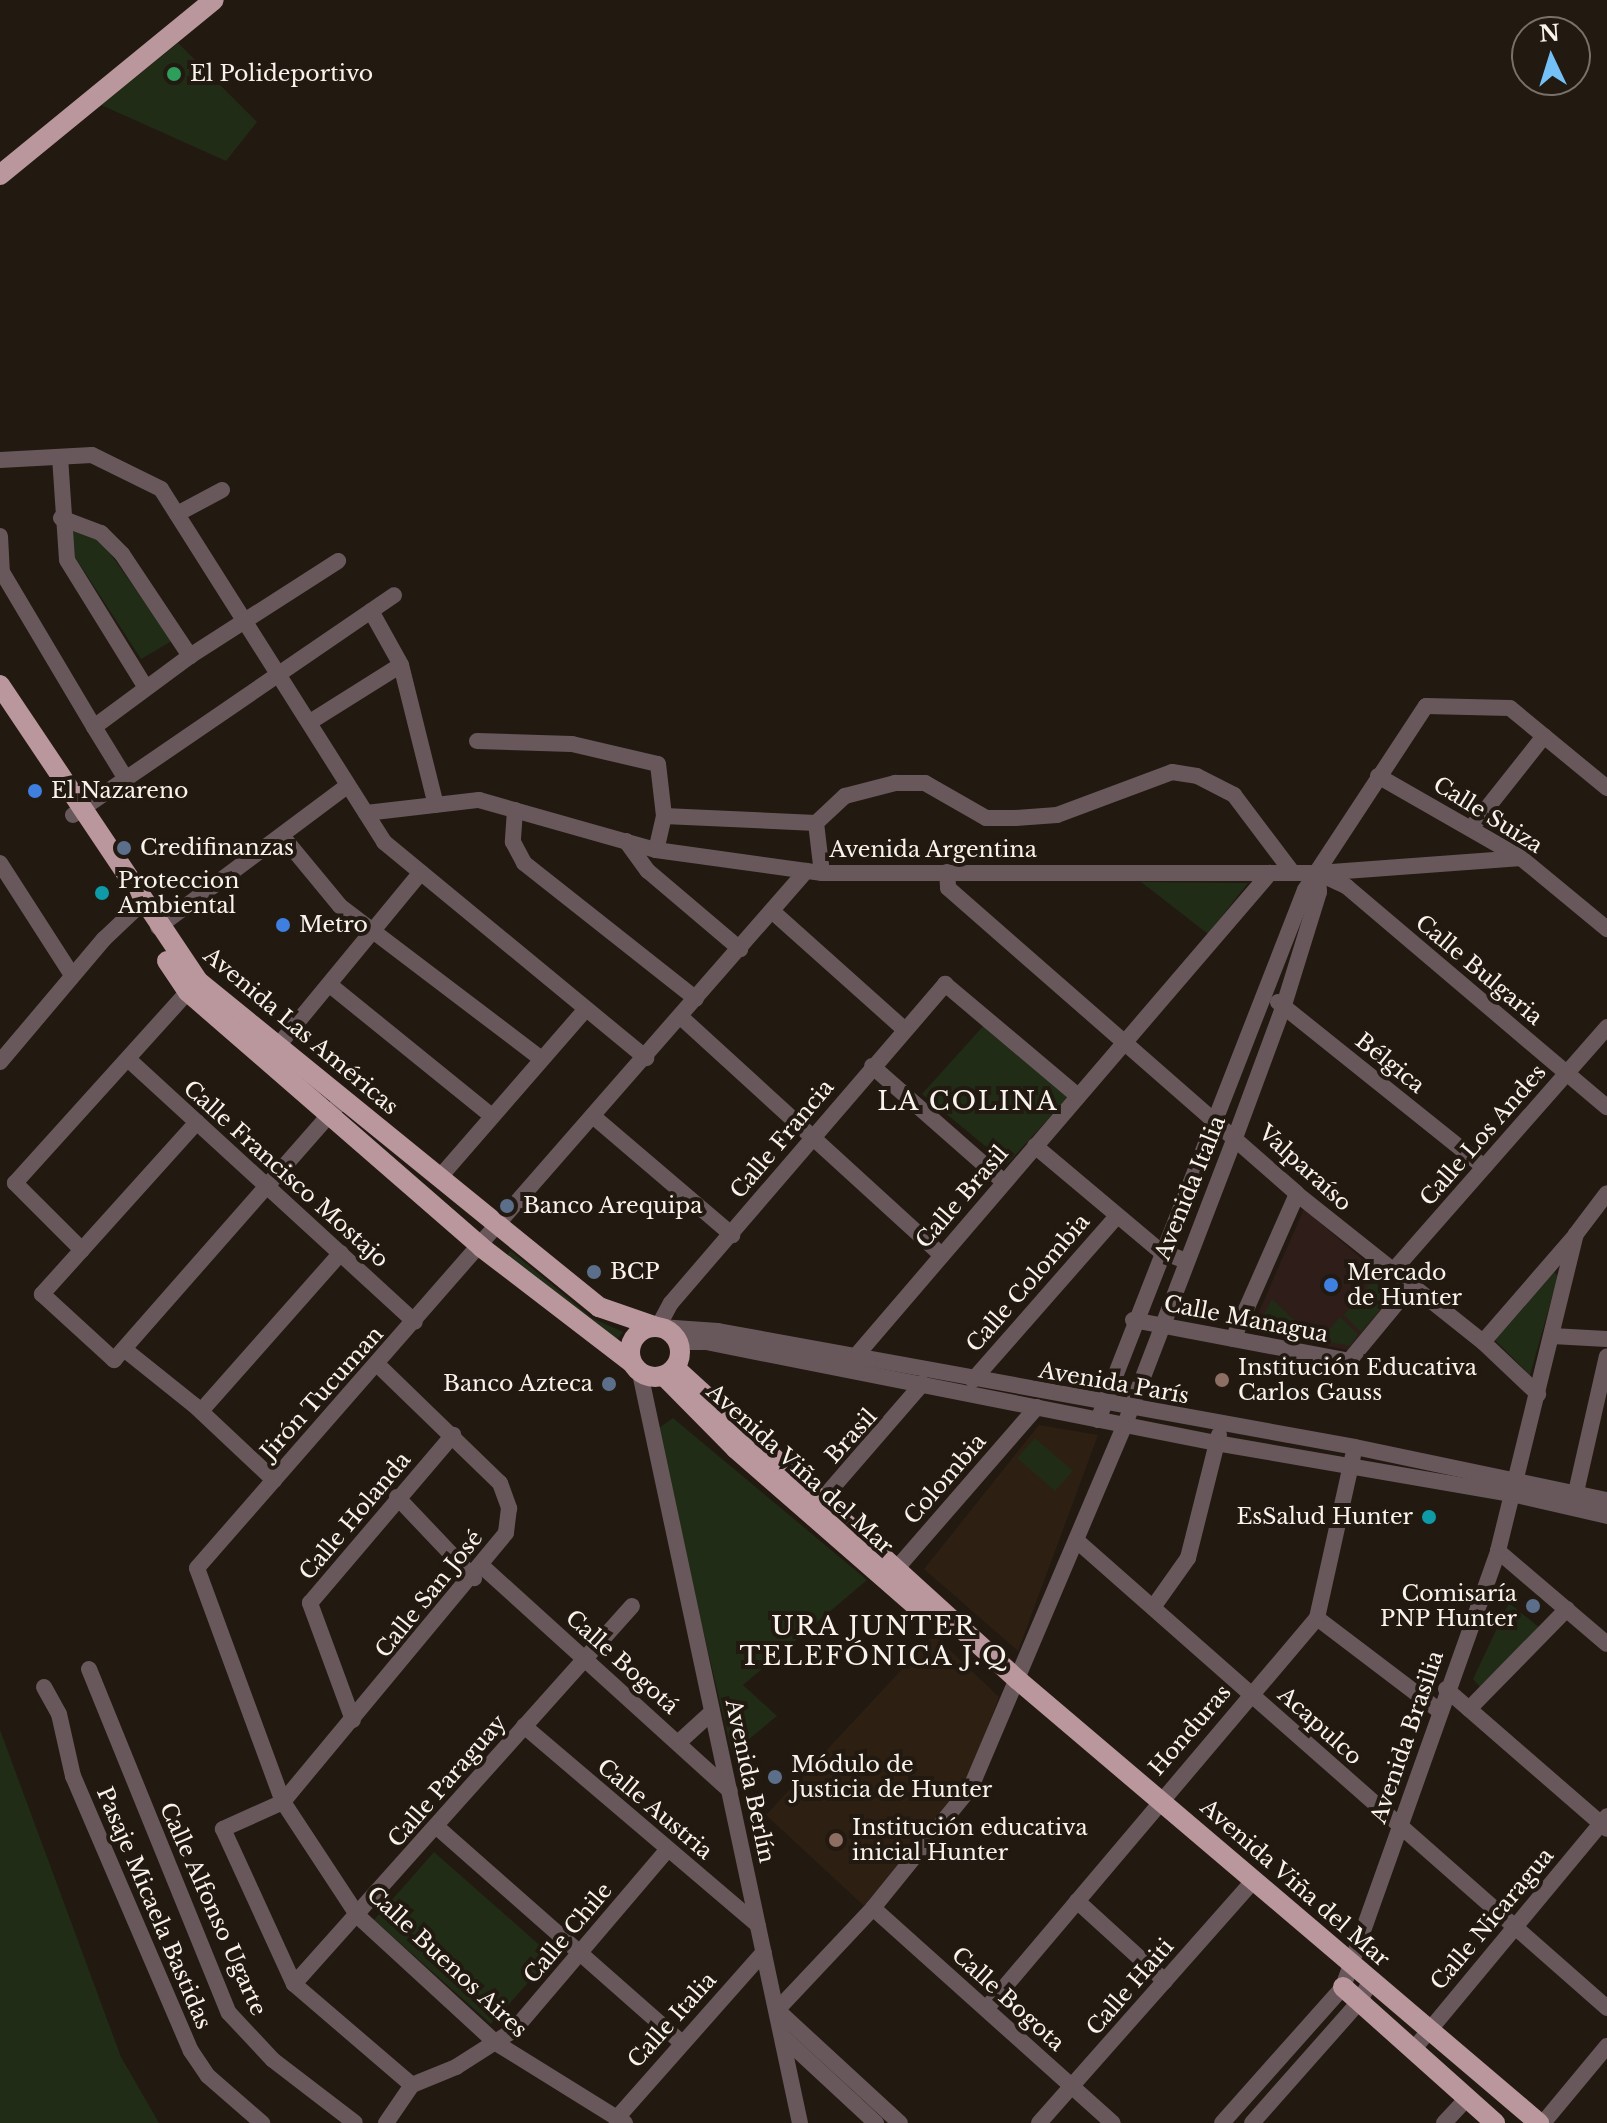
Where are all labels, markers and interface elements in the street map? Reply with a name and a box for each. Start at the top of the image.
north arrow [1511,16,1591,96]
text: N [1538,19,1561,48]
place label: El Polideportivo [190,61,373,87]
marker: El Polideportivo [165,65,183,83]
street label: Calle Suiza [1428,771,1548,859]
place label: El Nazareno [51,778,188,804]
marker: El Nazareno [26,782,44,800]
place label: Credifinanzas [140,835,294,861]
street label: Avenida Argentina [829,837,1037,863]
marker: Credifinanzas [115,839,133,857]
place label: Proteccion Ambiental [118,867,239,918]
marker: Proteccion Ambiental [93,884,111,902]
street label: Calle Bulgaria [1410,909,1548,1031]
place label: Metro [299,912,368,938]
marker: Metro [274,916,292,934]
street label: Avenida Las Américas [198,942,404,1120]
street label: Bélgica [1350,1027,1430,1099]
street label: Calle Los Andes [1414,1059,1552,1211]
street label: Calle Francia [725,1074,839,1204]
street label: Calle Francisco Mostajo [178,1075,394,1273]
district label: LA COLINA [877,1086,1059,1118]
street label: Avenida Italia [1149,1112,1231,1264]
street label: Valparaíso [1253,1119,1357,1217]
street label: Calle Brasil [910,1140,1014,1254]
place label: Banco Arequipa [523,1193,703,1219]
marker: Banco Arequipa [498,1197,516,1215]
street label: Calle Colombia [961,1209,1095,1357]
place label: BCP [610,1259,660,1285]
place label: Mercado de Hunter [1347,1259,1462,1310]
marker: BCP [585,1263,603,1281]
marker: Mercado de Hunter [1322,1276,1340,1294]
street label: Calle Managua [1162,1290,1330,1348]
street label: Jirón Tucuman [255,1321,389,1465]
place label: Institución Educativa Carlos Gauss [1238,1354,1477,1406]
street label: Avenida París [1037,1357,1191,1409]
place label: Banco Azteca [442,1371,593,1397]
marker: Institución Educativa Carlos Gauss [1213,1371,1231,1389]
marker: Banco Azteca [600,1375,618,1393]
street label: Avenida Viña del Mar [701,1378,899,1560]
street label: Brasil [820,1403,882,1469]
street label: Colombia [899,1428,991,1530]
street label: Calle Holanda [294,1447,416,1585]
place label: EsSalud Hunter [1236,1504,1413,1530]
marker: EsSalud Hunter [1420,1508,1438,1526]
street label: Calle San José [370,1525,488,1663]
place label: Comisaría PNP Hunter [1379,1580,1517,1632]
marker: Comisaría PNP Hunter [1524,1597,1542,1615]
street label: Calle Bogotá [560,1605,684,1719]
district label: URA JUNTER TELEFÓNICA J.Q [739,1611,1009,1672]
street label: Avenida Brasilia [1365,1647,1449,1827]
street label: Honduras [1143,1679,1237,1781]
street label: Acapulco [1273,1682,1367,1770]
street label: Avenida Berlín [720,1697,780,1865]
street label: Calle Paraguay [382,1710,512,1852]
place label: Módulo de Justicia de Hunter [791,1751,993,1802]
street label: Calle Austria [592,1753,718,1865]
marker: Módulo de Justicia de Hunter [766,1768,784,1786]
street label: Pasaje Micaela Bastidas [91,1783,217,2033]
street label: Avenida Viña del Mar [1195,1793,1395,1973]
street label: Calle Alfonso Ugarte [154,1798,272,2020]
place label: Institución educativa inicial Hunter [852,1814,1088,1866]
marker: Institución educativa inicial Hunter [827,1831,845,1849]
street label: Calle Nicaragua [1425,1843,1559,1995]
street label: Calle Chile [518,1877,618,1989]
street label: Calle Buenos Aires [361,1881,533,2043]
street label: Calle Haiti [1081,1933,1179,2041]
street label: Calle Bogota [946,1942,1070,2056]
street label: Calle Italia [622,1967,722,2073]

